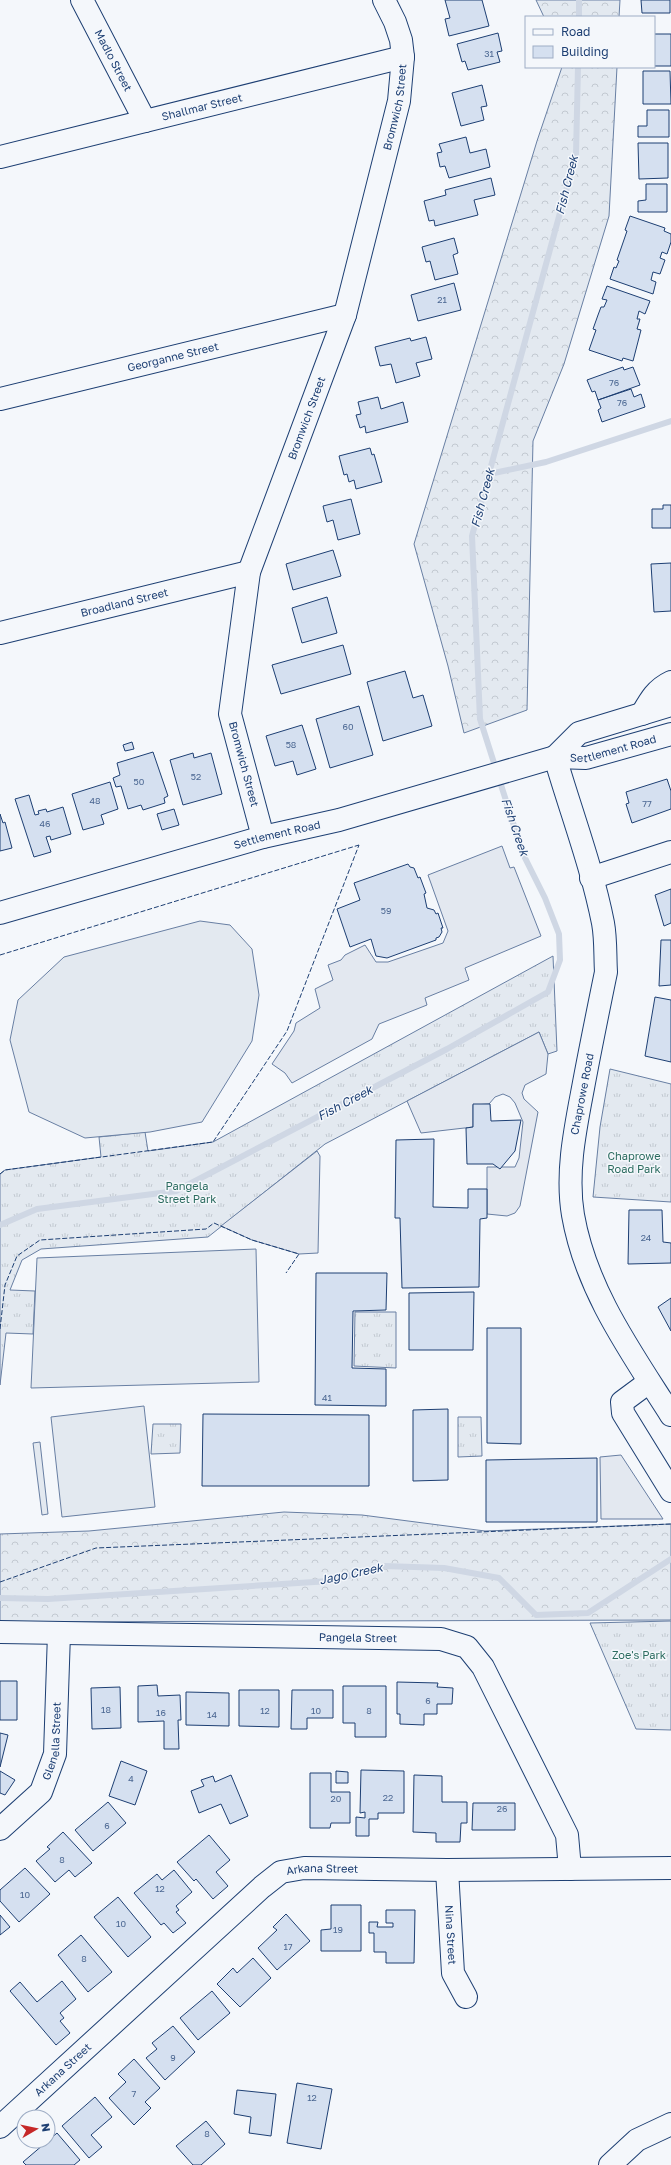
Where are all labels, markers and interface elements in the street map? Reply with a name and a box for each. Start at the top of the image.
legend [525,16,655,68]
text: Road [561,24,590,39]
street label: Madlo Street [92,27,135,93]
text: Building [561,44,609,59]
house number: 31 [484,48,494,59]
street label: Bromwich Street [380,63,408,151]
street label: Shallmar Street [160,90,243,123]
water label: Fish Creek [552,153,581,216]
house number: 21 [437,294,447,305]
street label: Georganne Street [126,339,220,374]
street label: Bromwich Street [285,374,328,461]
house number: 76 [609,377,619,388]
house number: 76 [617,397,627,408]
water label: Fish Creek [467,466,498,529]
street label: Broadland Street [79,585,169,619]
street label: Bromwich Street [227,720,262,808]
house number: 60 [342,721,354,732]
street label: Settlement Road [570,731,658,764]
house number: 58 [286,739,296,750]
house number: 52 [191,771,201,782]
house number: 50 [134,776,145,787]
house number: 48 [90,795,100,806]
water label: Fish Creek [499,796,533,859]
house number: 77 [642,798,652,809]
street label: Settlement Road [232,817,322,851]
house number: 46 [40,818,50,829]
house number: 59 [381,905,391,916]
street label: Chaprowe Road [567,1052,596,1136]
water label: Fish Creek [315,1081,376,1123]
park label: Chaprowe Road Park [607,1149,661,1175]
park label: Pangela Street Park [157,1179,217,1205]
house number: 24 [641,1232,652,1243]
house number: 41 [322,1392,333,1403]
water label: Jago Creek [318,1559,385,1588]
street label: Pangela Street [319,1630,397,1644]
park label: Zoe's Park [612,1648,666,1661]
house number: 6 [425,1695,431,1706]
street label: Glenella Street [39,1702,63,1782]
house number: 18 [101,1704,111,1715]
house number: 12 [260,1705,270,1716]
house number: 10 [311,1705,321,1716]
house number: 8 [366,1705,372,1716]
house number: 16 [156,1707,166,1718]
house number: 14 [207,1709,217,1720]
house number: 4 [128,1773,134,1784]
house number: 22 [383,1792,393,1803]
house number: 20 [331,1793,342,1804]
house number: 26 [497,1803,507,1814]
house number: 6 [104,1820,110,1831]
house number: 8 [59,1854,65,1865]
street label: Arkana Street [285,1861,358,1877]
house number: 12 [155,1883,165,1894]
house number: 10 [20,1889,30,1900]
street label: Nina Street [443,1905,460,1965]
house number: 10 [116,1918,126,1929]
house number: 19 [333,1924,343,1935]
house number: 17 [283,1941,293,1952]
house number: 8 [81,1953,87,1964]
street label: Arkana Street [31,2040,93,2098]
house number: 9 [170,2052,176,2063]
house number: 7 [132,2088,137,2099]
house number: 12 [307,2092,317,2103]
north arrow [16,2109,56,2149]
text: N [39,2122,53,2133]
house number: 8 [204,2128,210,2139]

